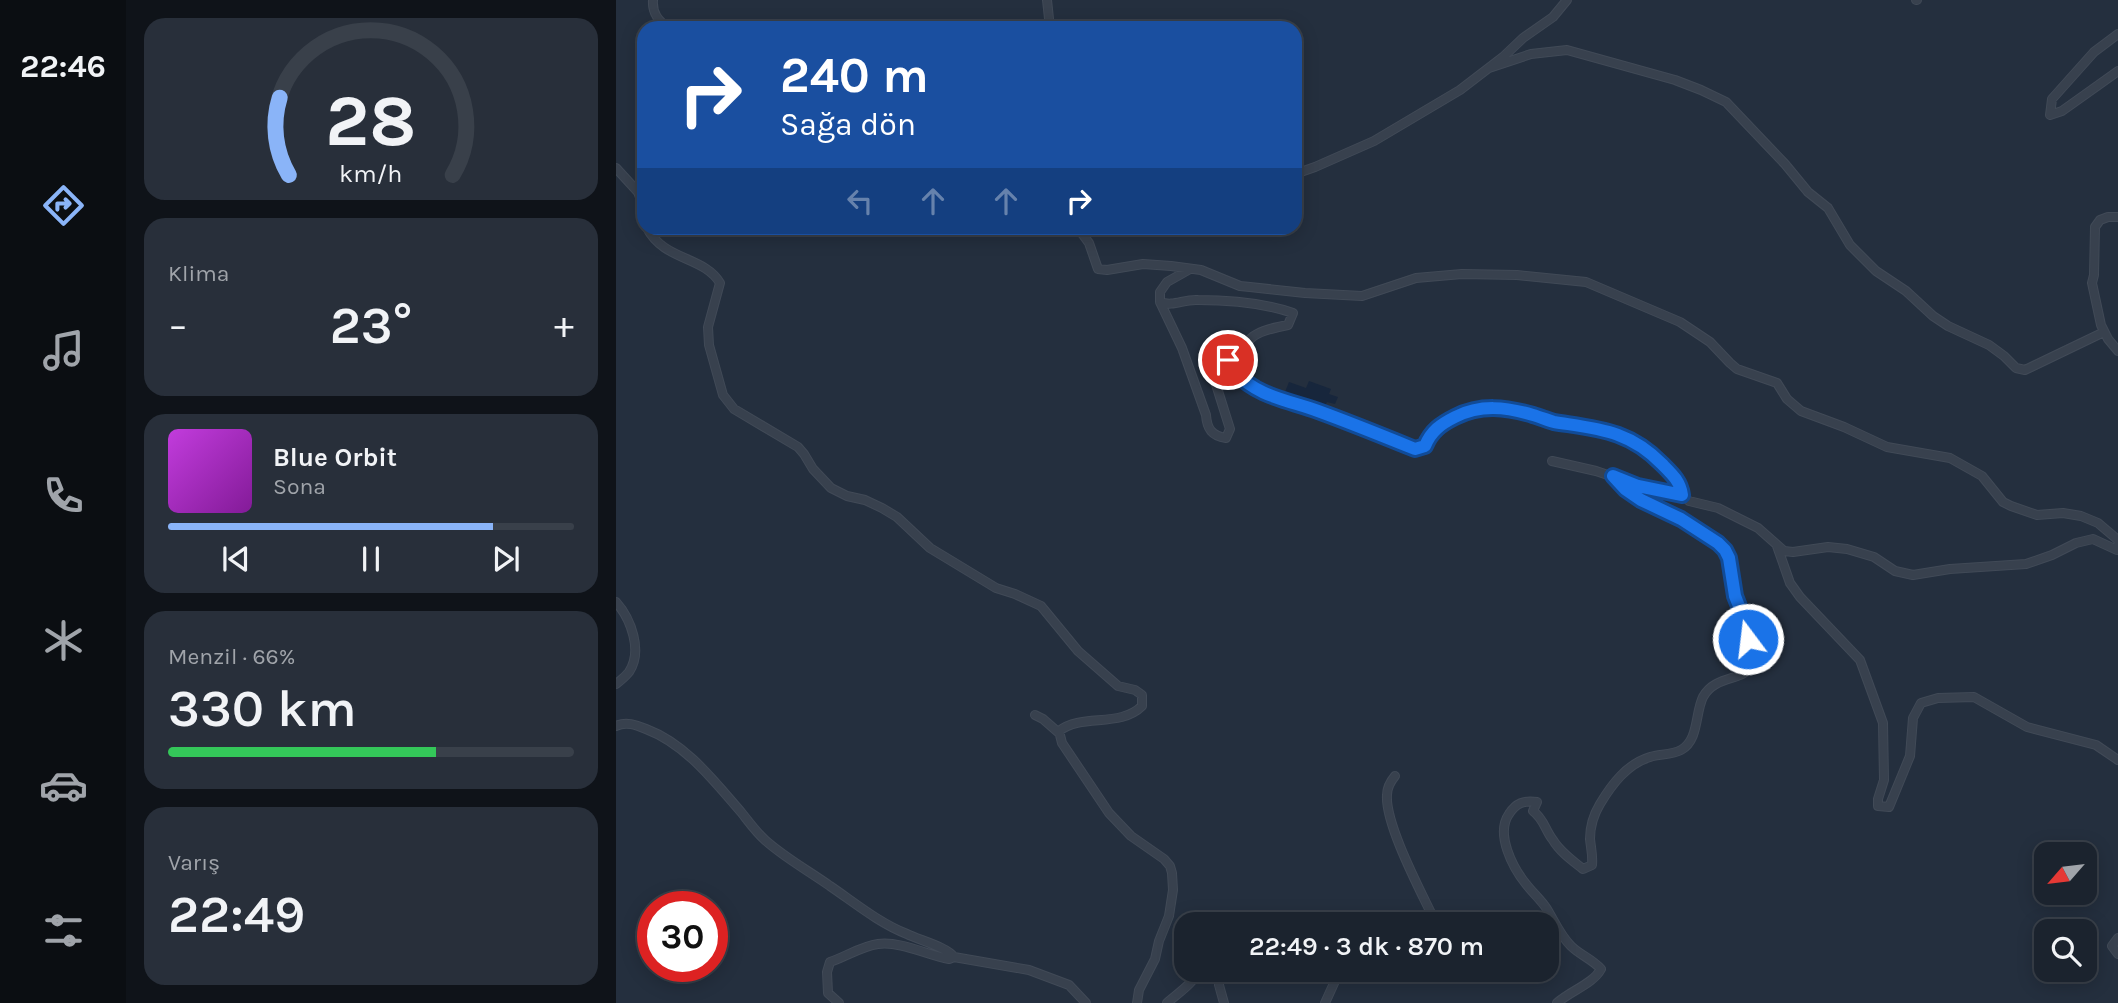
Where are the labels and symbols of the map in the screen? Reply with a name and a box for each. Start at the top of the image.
pin [1198,330,1258,390]
position arrow [1711,602,1785,676]
north arrow [2034,842,2096,905]
speed limit sign: 30 [637,891,728,982]

